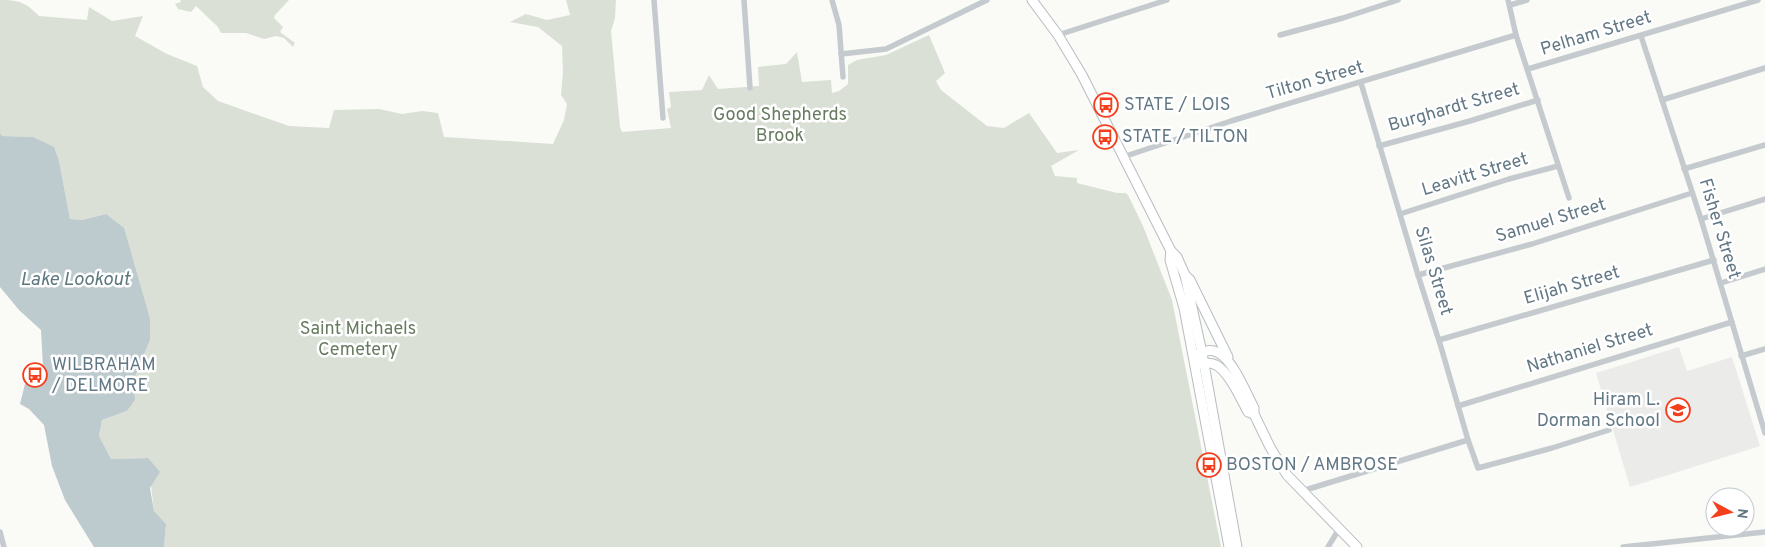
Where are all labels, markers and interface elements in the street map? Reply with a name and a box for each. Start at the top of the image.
street label: Pelham Street [1538,6,1654,62]
street label: Tilton Street [1264,56,1366,106]
street label: Burghardt Street [1385,78,1523,138]
bus stop icon: STATE / LOIS [1093,92,1119,118]
place label: STATE / LOIS [1124,94,1231,117]
park label: Good Shepherds Brook [713,104,847,148]
bus stop icon: STATE / TILTON [1092,124,1118,150]
place label: STATE / TILTON [1122,126,1248,149]
street label: Leavitt Street [1419,148,1531,202]
street label: Fisher Street [1693,176,1745,282]
street label: Samuel Street [1493,193,1609,249]
street label: Silas Street [1409,224,1457,318]
street label: Elijah Street [1521,261,1623,311]
water label: Lake Lookout [20,268,131,292]
park label: Saint Michaels Cemetery [300,318,416,362]
street label: Nathaniel Street [1524,319,1656,379]
place label: WILBRAHAM / DELMORE [51,354,156,398]
bus stop icon: WILBRAHAM / DELMORE [22,362,48,388]
place label: Hiram L. Dorman School [1537,389,1660,433]
school or university icon: Hiram L. Dorman School [1665,397,1691,423]
bus stop icon: BOSTON / AMBROSE [1196,452,1222,478]
place label: BOSTON / AMBROSE [1226,454,1398,477]
north arrow [1705,487,1755,537]
text: N [1732,507,1750,519]

